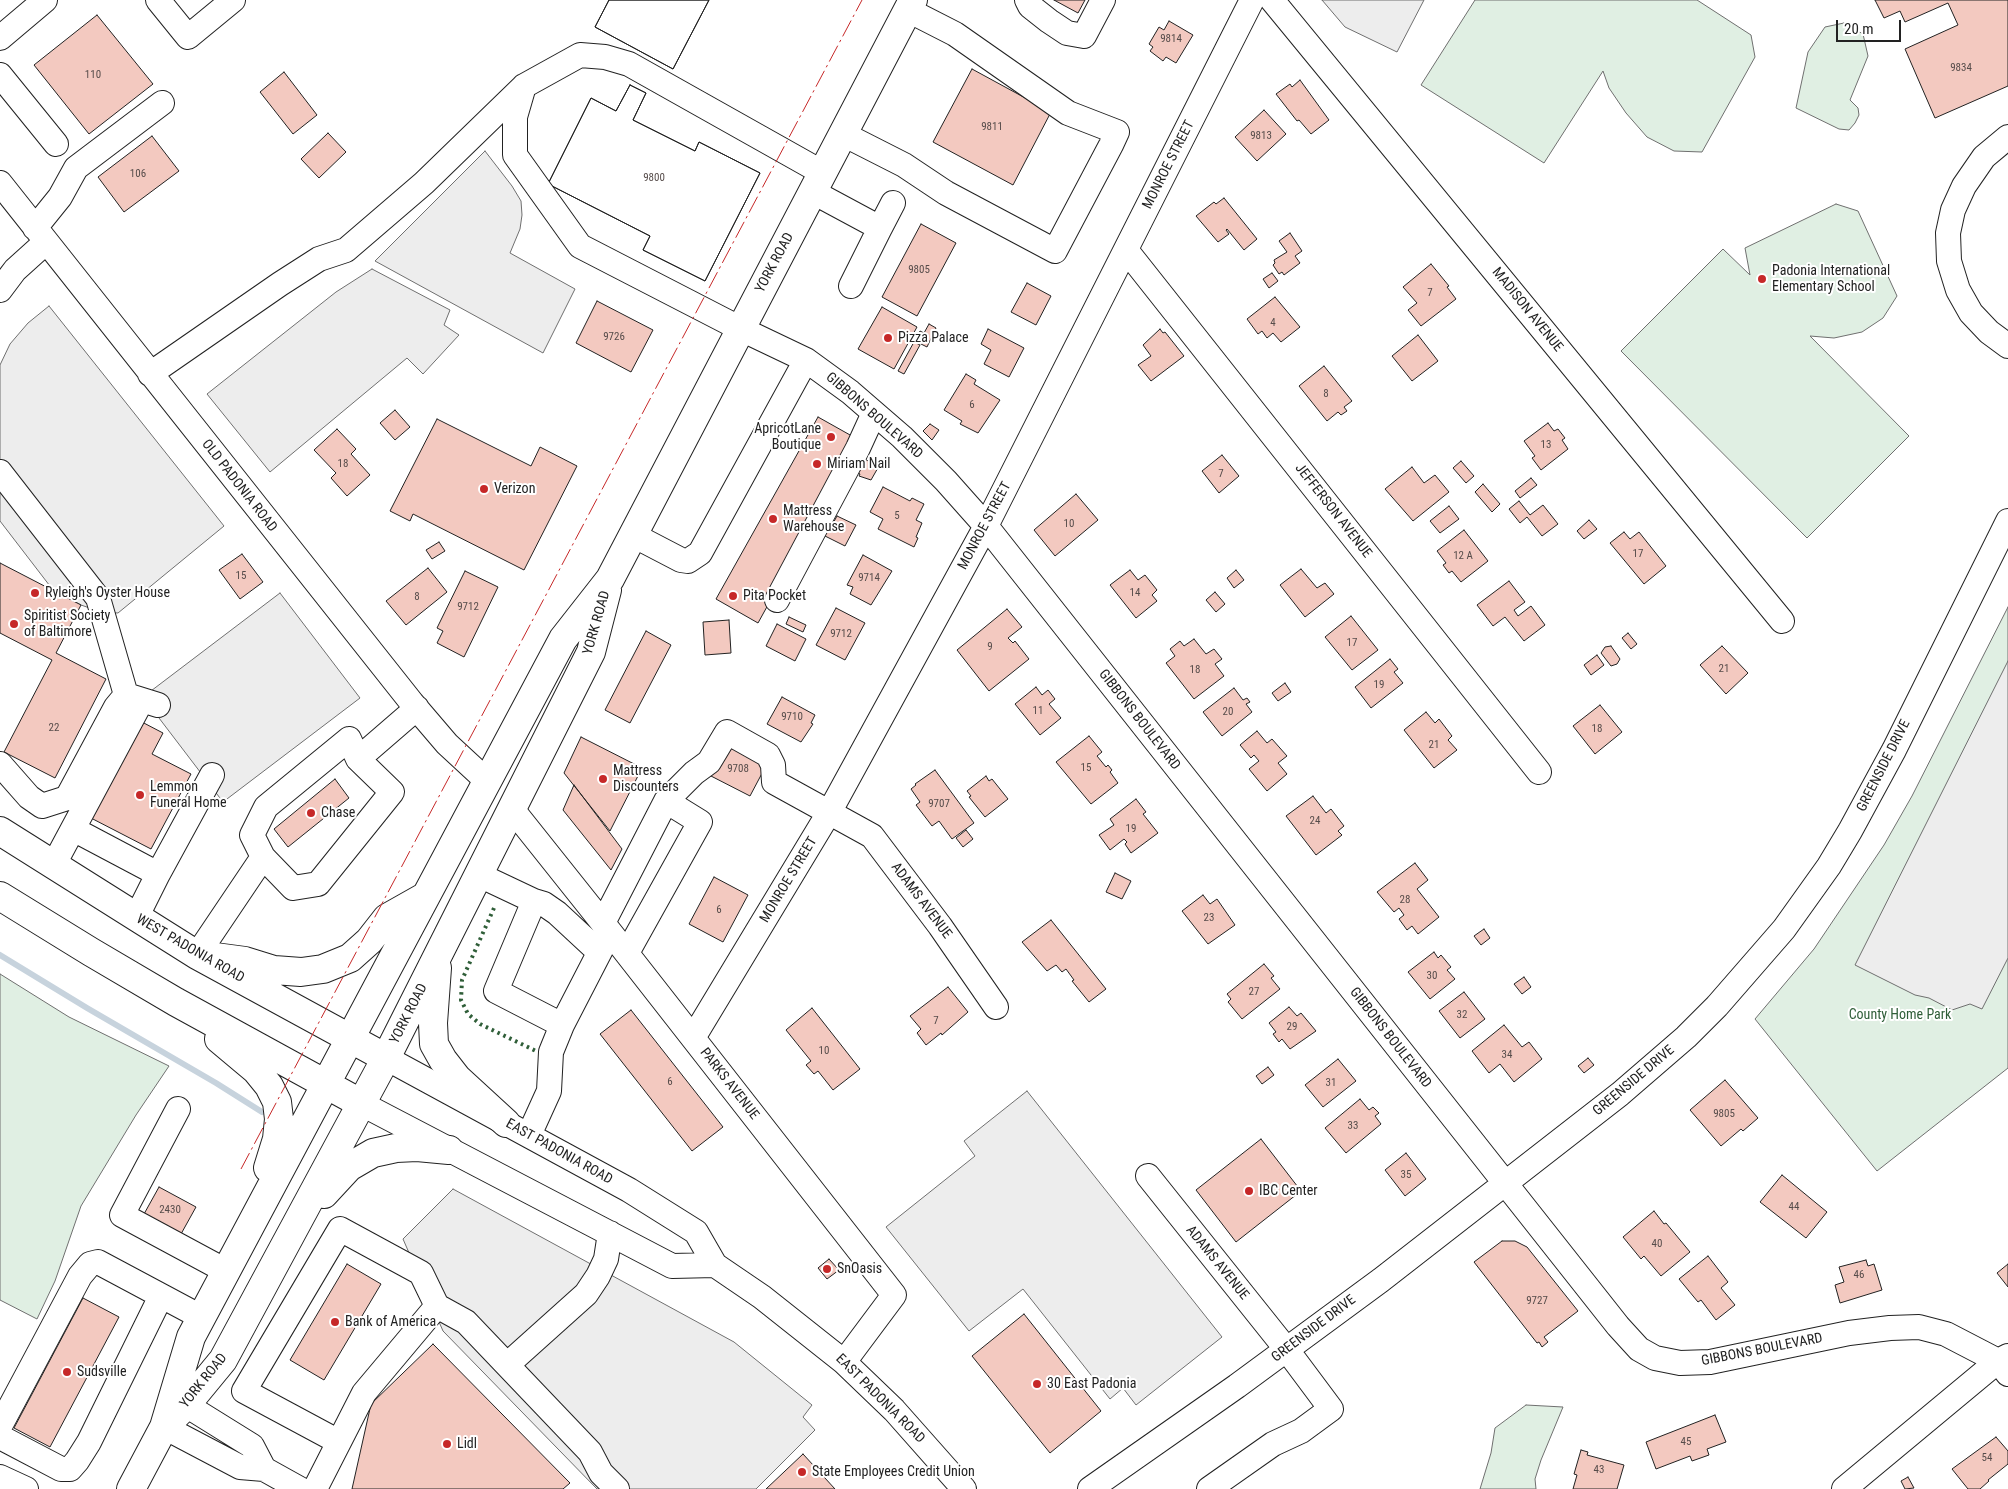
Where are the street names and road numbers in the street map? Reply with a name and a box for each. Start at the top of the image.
street label: MONROE STREET [1139,118,1199,212]
street label: YORK ROAD [752,230,798,296]
street label: MADISON AVENUE [1488,264,1566,356]
street label: GIBBONS BOULEVARD [822,369,926,463]
street label: OLD PADONIA ROAD [198,436,280,536]
street label: JEFFERSON AVENUE [1291,461,1375,561]
street label: MONROE STREET [955,479,1015,573]
street label: YORK ROAD [580,589,614,657]
street label: GIBBONS BOULEVARD [1095,666,1183,774]
street label: GREENSIDE DRIVE [1854,717,1914,815]
street label: MONROE STREET [757,834,821,926]
street label: ADAMS AVENUE [887,860,955,942]
street label: WEST PADONIA ROAD [133,911,247,987]
street label: YORK ROAD [387,981,431,1047]
street label: GIBBONS BOULEVARD [1346,984,1434,1092]
street label: GREENSIDE DRIVE [1590,1042,1678,1120]
street label: PARKS AVENUE [696,1045,762,1123]
street label: EAST PADONIA ROAD [503,1116,615,1188]
street label: ADAMS AVENUE [1182,1222,1252,1304]
street label: GREENSIDE DRIVE [1269,1292,1359,1366]
street label: GIBBONS BOULEVARD [1700,1330,1824,1370]
street label: YORK ROAD [177,1350,231,1412]
street label: EAST PADONIA ROAD [832,1351,928,1447]

